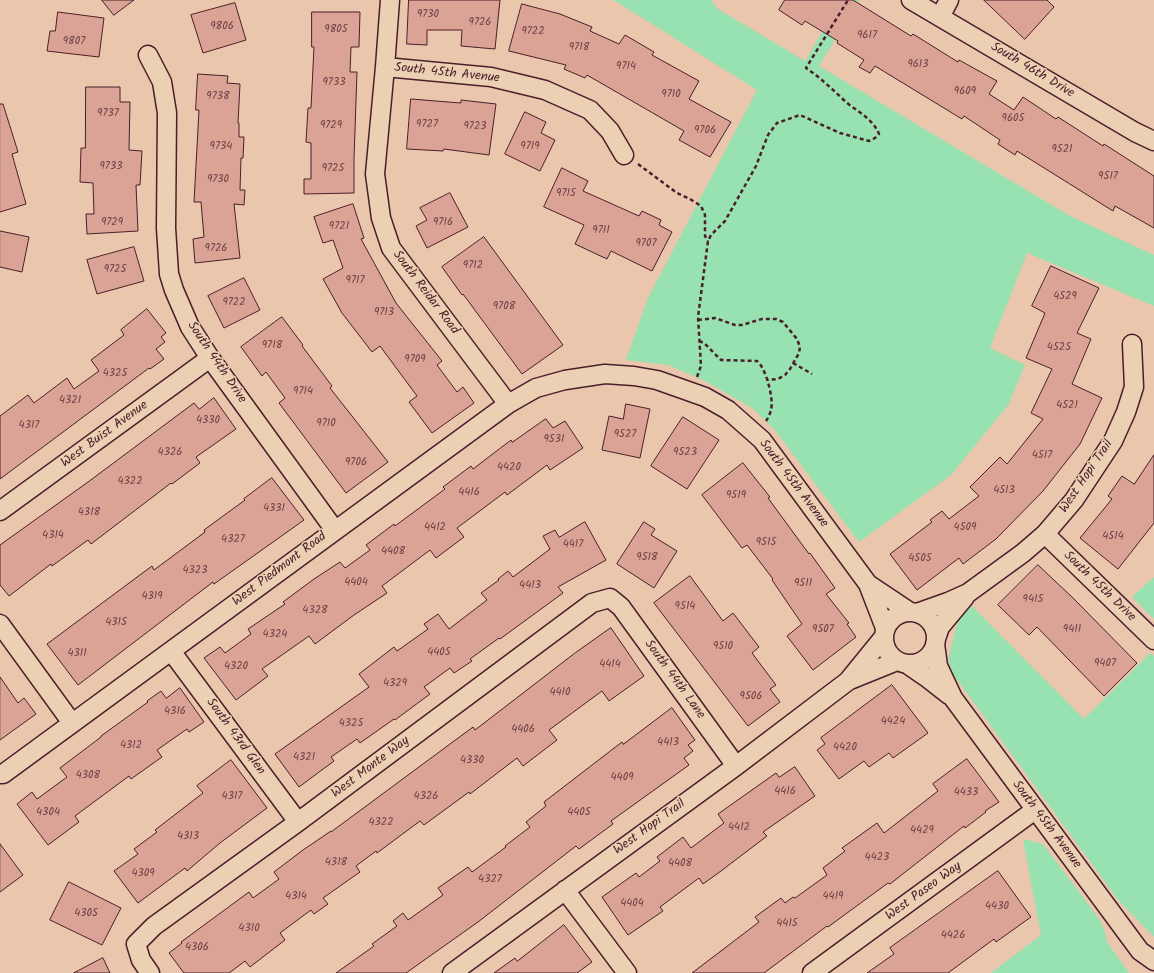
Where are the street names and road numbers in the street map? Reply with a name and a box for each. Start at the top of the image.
street label: South 46th Drive [987,40,1077,102]
street label: South 45th Avenue [394,61,500,87]
street label: South Reidar Road [388,248,462,338]
street label: South 44th Drive [183,319,249,407]
street label: West Buist Avenue [59,398,151,472]
street label: South 45th Avenue [755,437,831,531]
street label: West Hopi Trail [1057,438,1117,516]
street label: West Piedmont Road [230,530,330,610]
street label: South 45th Drive [1060,548,1138,626]
street label: South 44th Lane [640,637,708,723]
street label: South 43rd Glen [202,696,268,778]
street label: West Monte Way [329,734,413,802]
street label: South 45th Avenue [1008,778,1084,872]
street label: West Hopi Trail [611,797,689,859]
street label: West Paseo Way [883,859,965,925]

